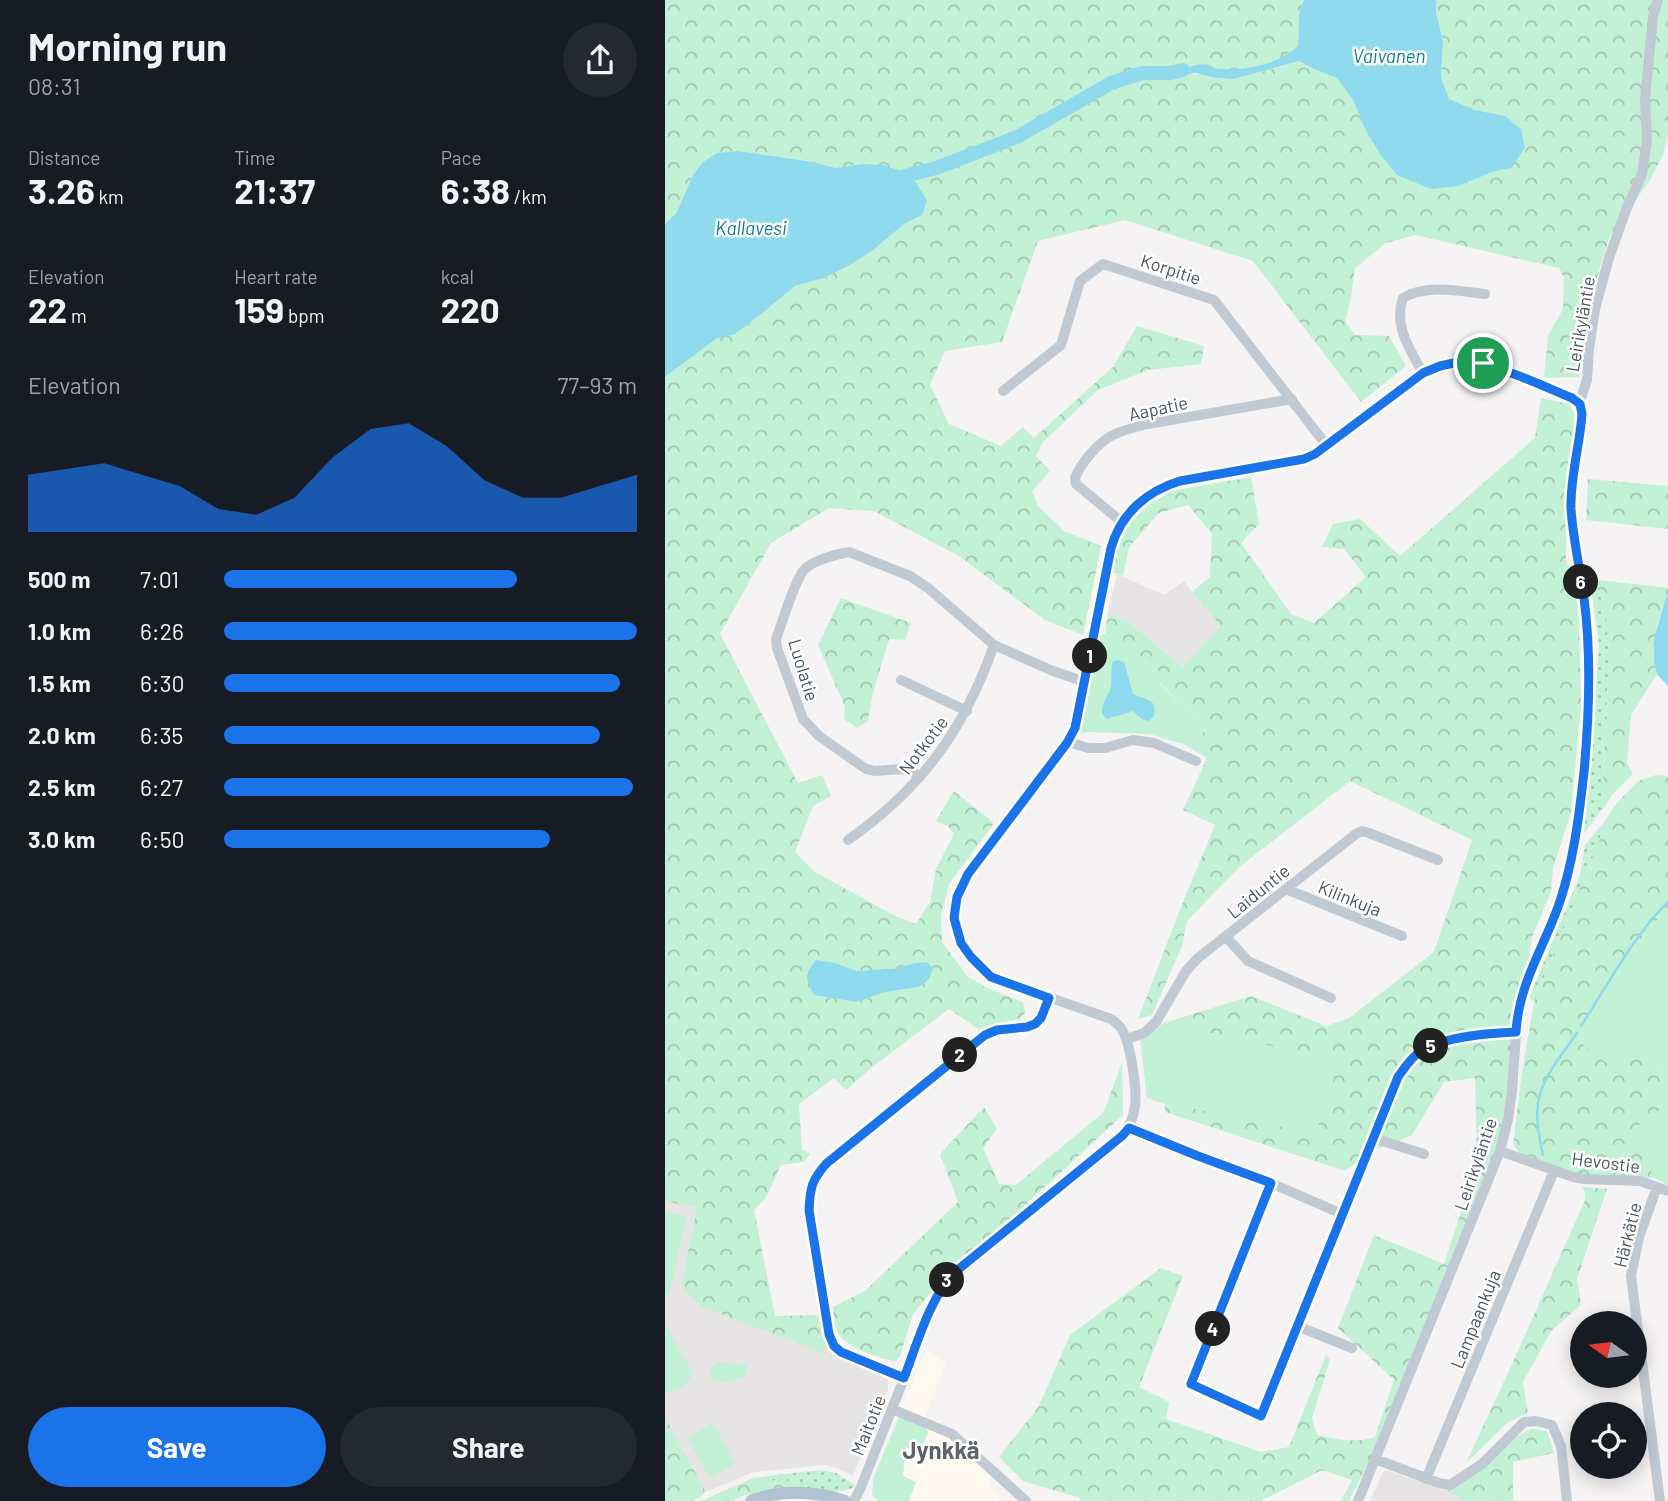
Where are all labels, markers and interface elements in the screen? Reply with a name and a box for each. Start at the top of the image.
text: Morning run [28,23,227,69]
button: share [563,23,637,97]
water label: Vaivanen [1353,44,1425,67]
text: 08:31 [28,72,81,100]
text: Distance [28,146,100,169]
text: Time [234,146,275,169]
text: Pace [441,146,482,169]
text: 3.26 [28,169,95,211]
text: 21:37 [234,169,315,211]
text: 6:38 [441,169,510,211]
text: km [95,185,124,208]
text: /km [510,185,547,208]
water label: Kallavesi [715,216,787,239]
street label: Korpitie [1138,249,1204,289]
text: Elevation [28,265,105,288]
text: Heart rate [234,265,318,288]
text: kcal [441,265,474,288]
street label: Leirikyläntie [1561,274,1599,374]
text: 22 [28,288,67,330]
text: 159 [234,288,284,330]
text: 220 [441,288,500,330]
text: m [67,304,87,327]
text: bpm [284,304,325,327]
pin [1453,333,1513,393]
icon: arrive [1464,344,1502,382]
text: Elevation [28,371,121,399]
text: 77–93 m [557,371,637,399]
street label: Aapatie [1126,391,1190,425]
pin: 6 [1563,564,1599,600]
text: 500 m [28,565,90,593]
text: 7:01 [140,565,179,593]
text: 6 [1575,570,1586,593]
text: 1.0 km [28,617,91,645]
text: 6:26 [140,617,184,645]
street label: Luolatie [784,636,824,704]
pin: 1 [1073,638,1107,674]
text: 1 [1086,644,1093,667]
text: 1.5 km [28,669,91,697]
text: 6:30 [140,669,184,697]
street label: Notkotie [894,711,952,779]
text: 2.0 km [28,721,96,749]
text: 6:35 [140,721,183,749]
text: 2.5 km [28,773,96,801]
text: 6:27 [140,773,183,801]
text: 3.0 km [28,825,95,853]
text: 6:50 [140,825,184,853]
street label: Laiduntie [1222,859,1294,923]
street label: Kilinkuja [1315,875,1385,921]
pin: 5 [1413,1028,1449,1064]
text: 5 [1425,1034,1436,1057]
pin: 2 [943,1038,977,1072]
text: 2 [954,1043,965,1066]
street label: Leirikyläntie [1449,1115,1501,1213]
street label: Hevostie [1571,1147,1641,1177]
street label: Härkätie [1608,1200,1646,1270]
pin: 3 [929,1262,965,1298]
street label: Lampaankuja [1445,1266,1505,1372]
text: 3 [941,1268,952,1291]
north arrow [1570,1311,1647,1388]
map controls [1570,1311,1647,1479]
pin: 4 [1195,1312,1231,1346]
text: 4 [1207,1317,1218,1340]
street label: Maitotie [846,1391,890,1459]
button: locate [1570,1402,1647,1479]
button: Save [28,1407,326,1487]
button: Share [340,1407,637,1487]
district label: Jynkkä [903,1435,979,1464]

